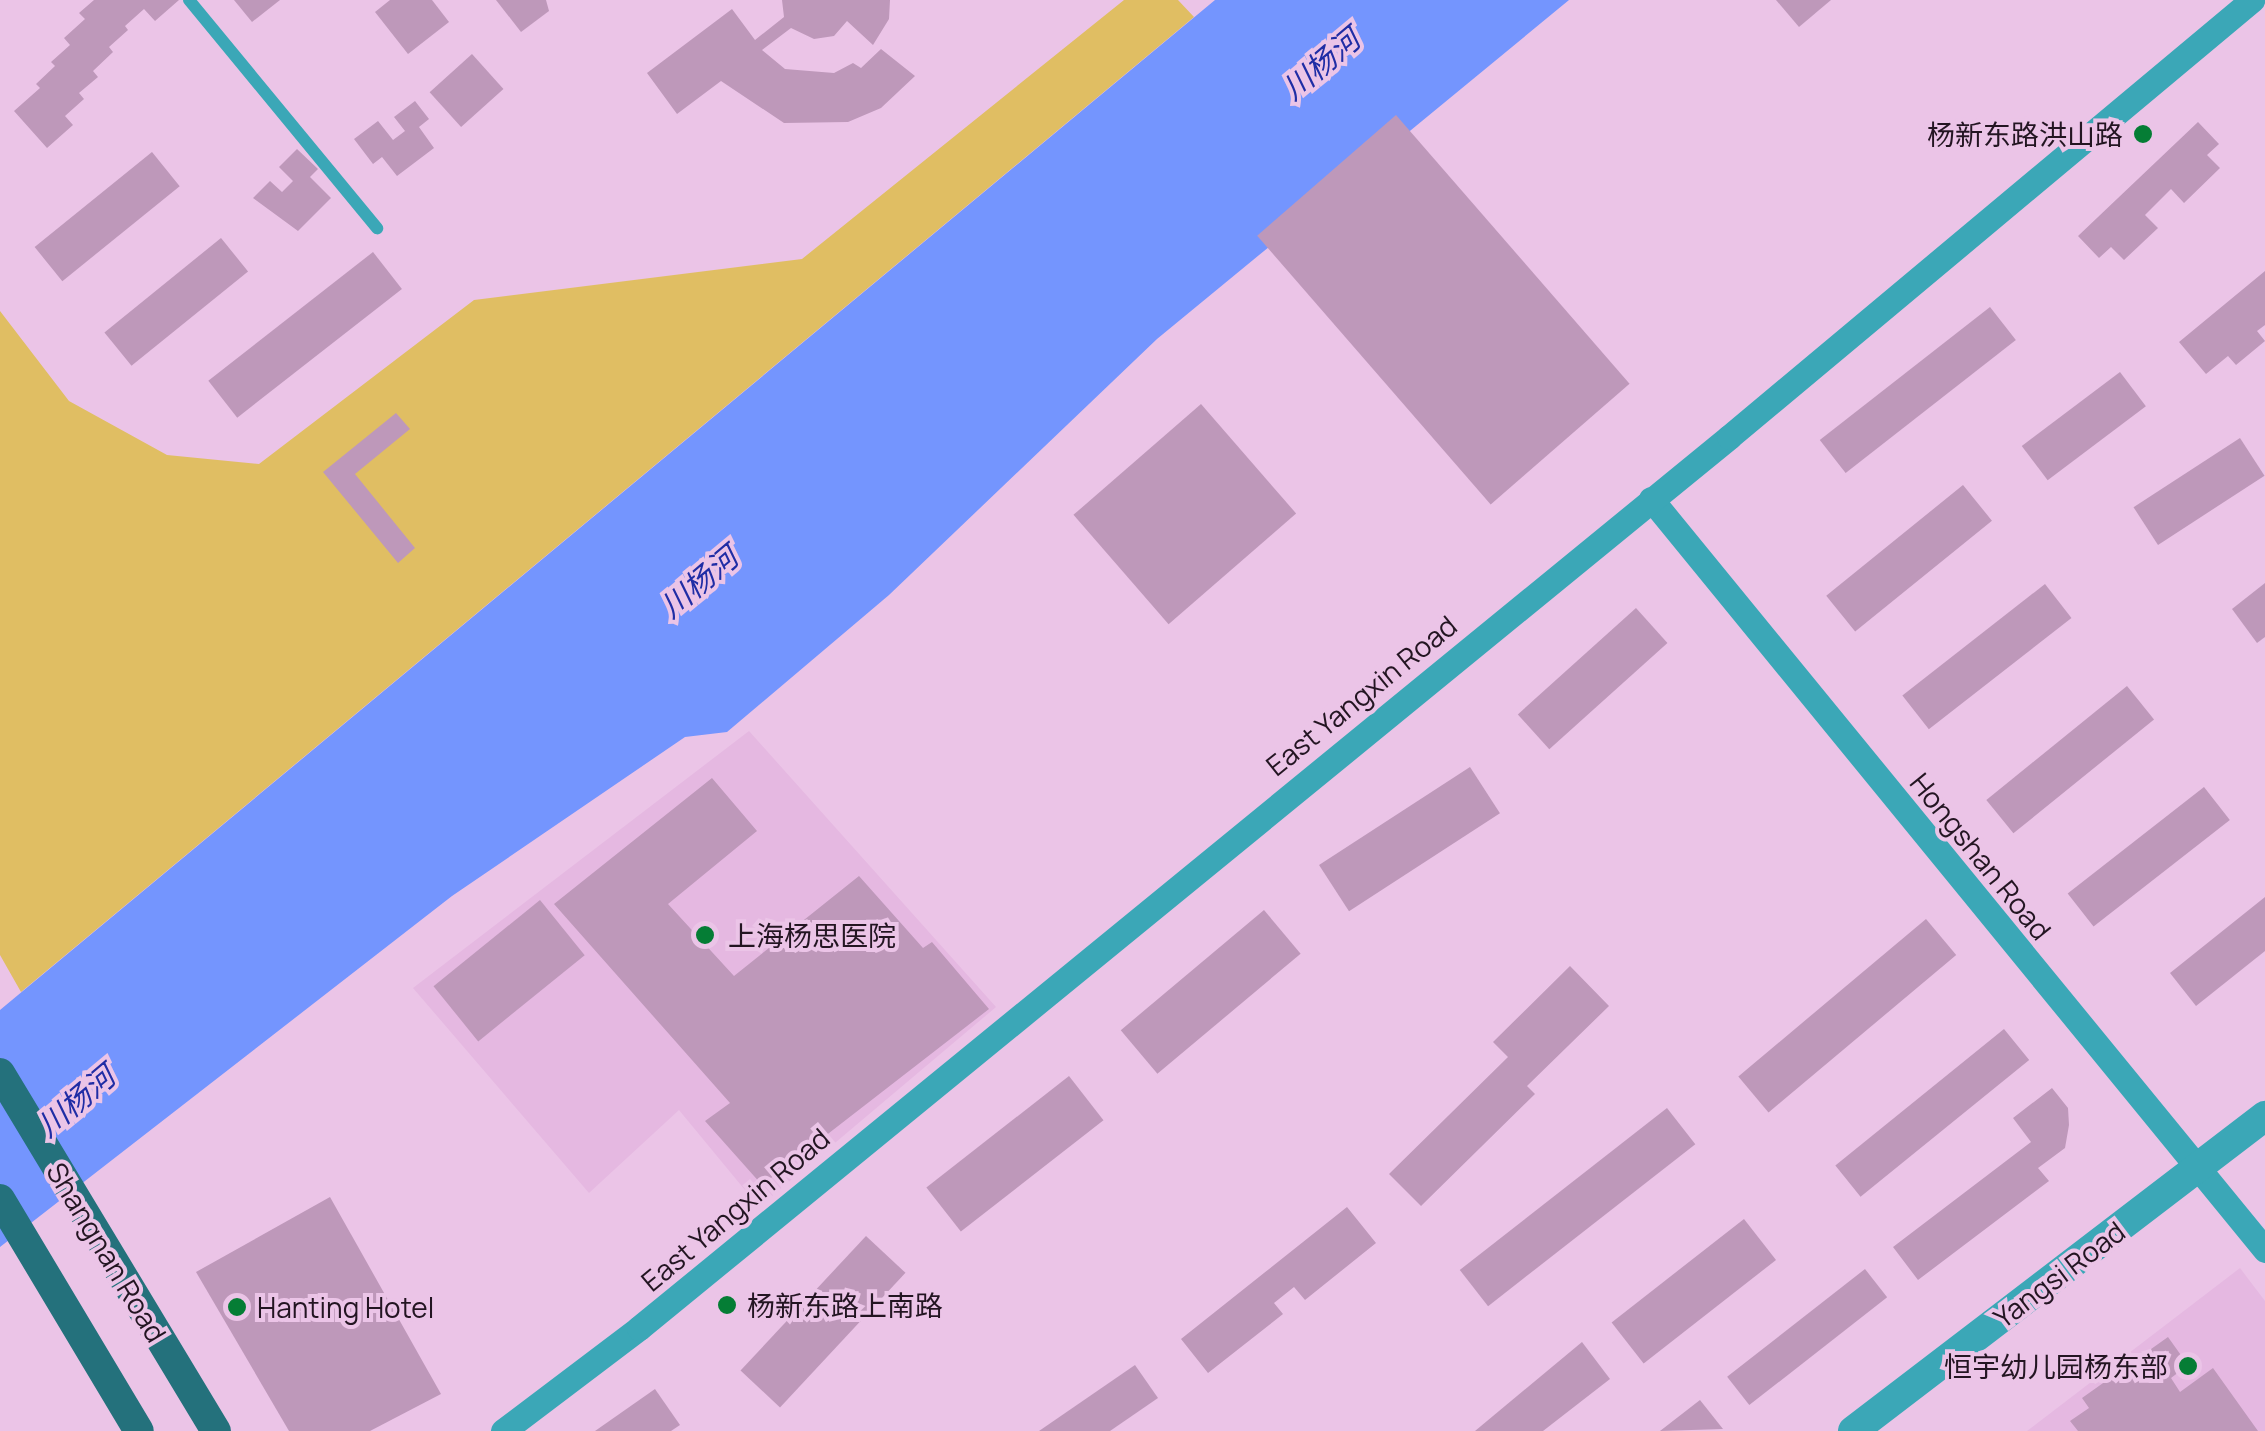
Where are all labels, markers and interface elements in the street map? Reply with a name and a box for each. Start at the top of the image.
water label: 川杨河 [1275,21,1367,107]
place label: 杨新东路洪山路 [1927,117,2123,151]
marker: 杨新东路洪山路 [2132,123,2154,145]
water label: 川杨河 [653,539,745,625]
street label: East Yangxin Road [1259,608,1463,782]
street label: Hongshan Road [1904,766,2058,946]
place label: 上海杨思医院 [728,918,896,952]
marker: 上海杨思医院 [692,922,718,948]
water label: 川杨河 [30,1058,122,1144]
street label: East Yangxin Road [634,1121,836,1297]
street label: Shangnan Road [40,1156,174,1348]
street label: Yangsi Road [1987,1214,2131,1334]
place label: 杨新东路上南路 [747,1288,943,1322]
place label: Hanting Hotel [257,1290,434,1324]
marker: 杨新东路上南路 [716,1294,738,1316]
marker: Hanting Hotel [226,1296,248,1318]
place label: 恒宇幼儿园杨东部 [1944,1349,2168,1383]
marker: 恒宇幼儿园杨东部 [2177,1355,2199,1377]

